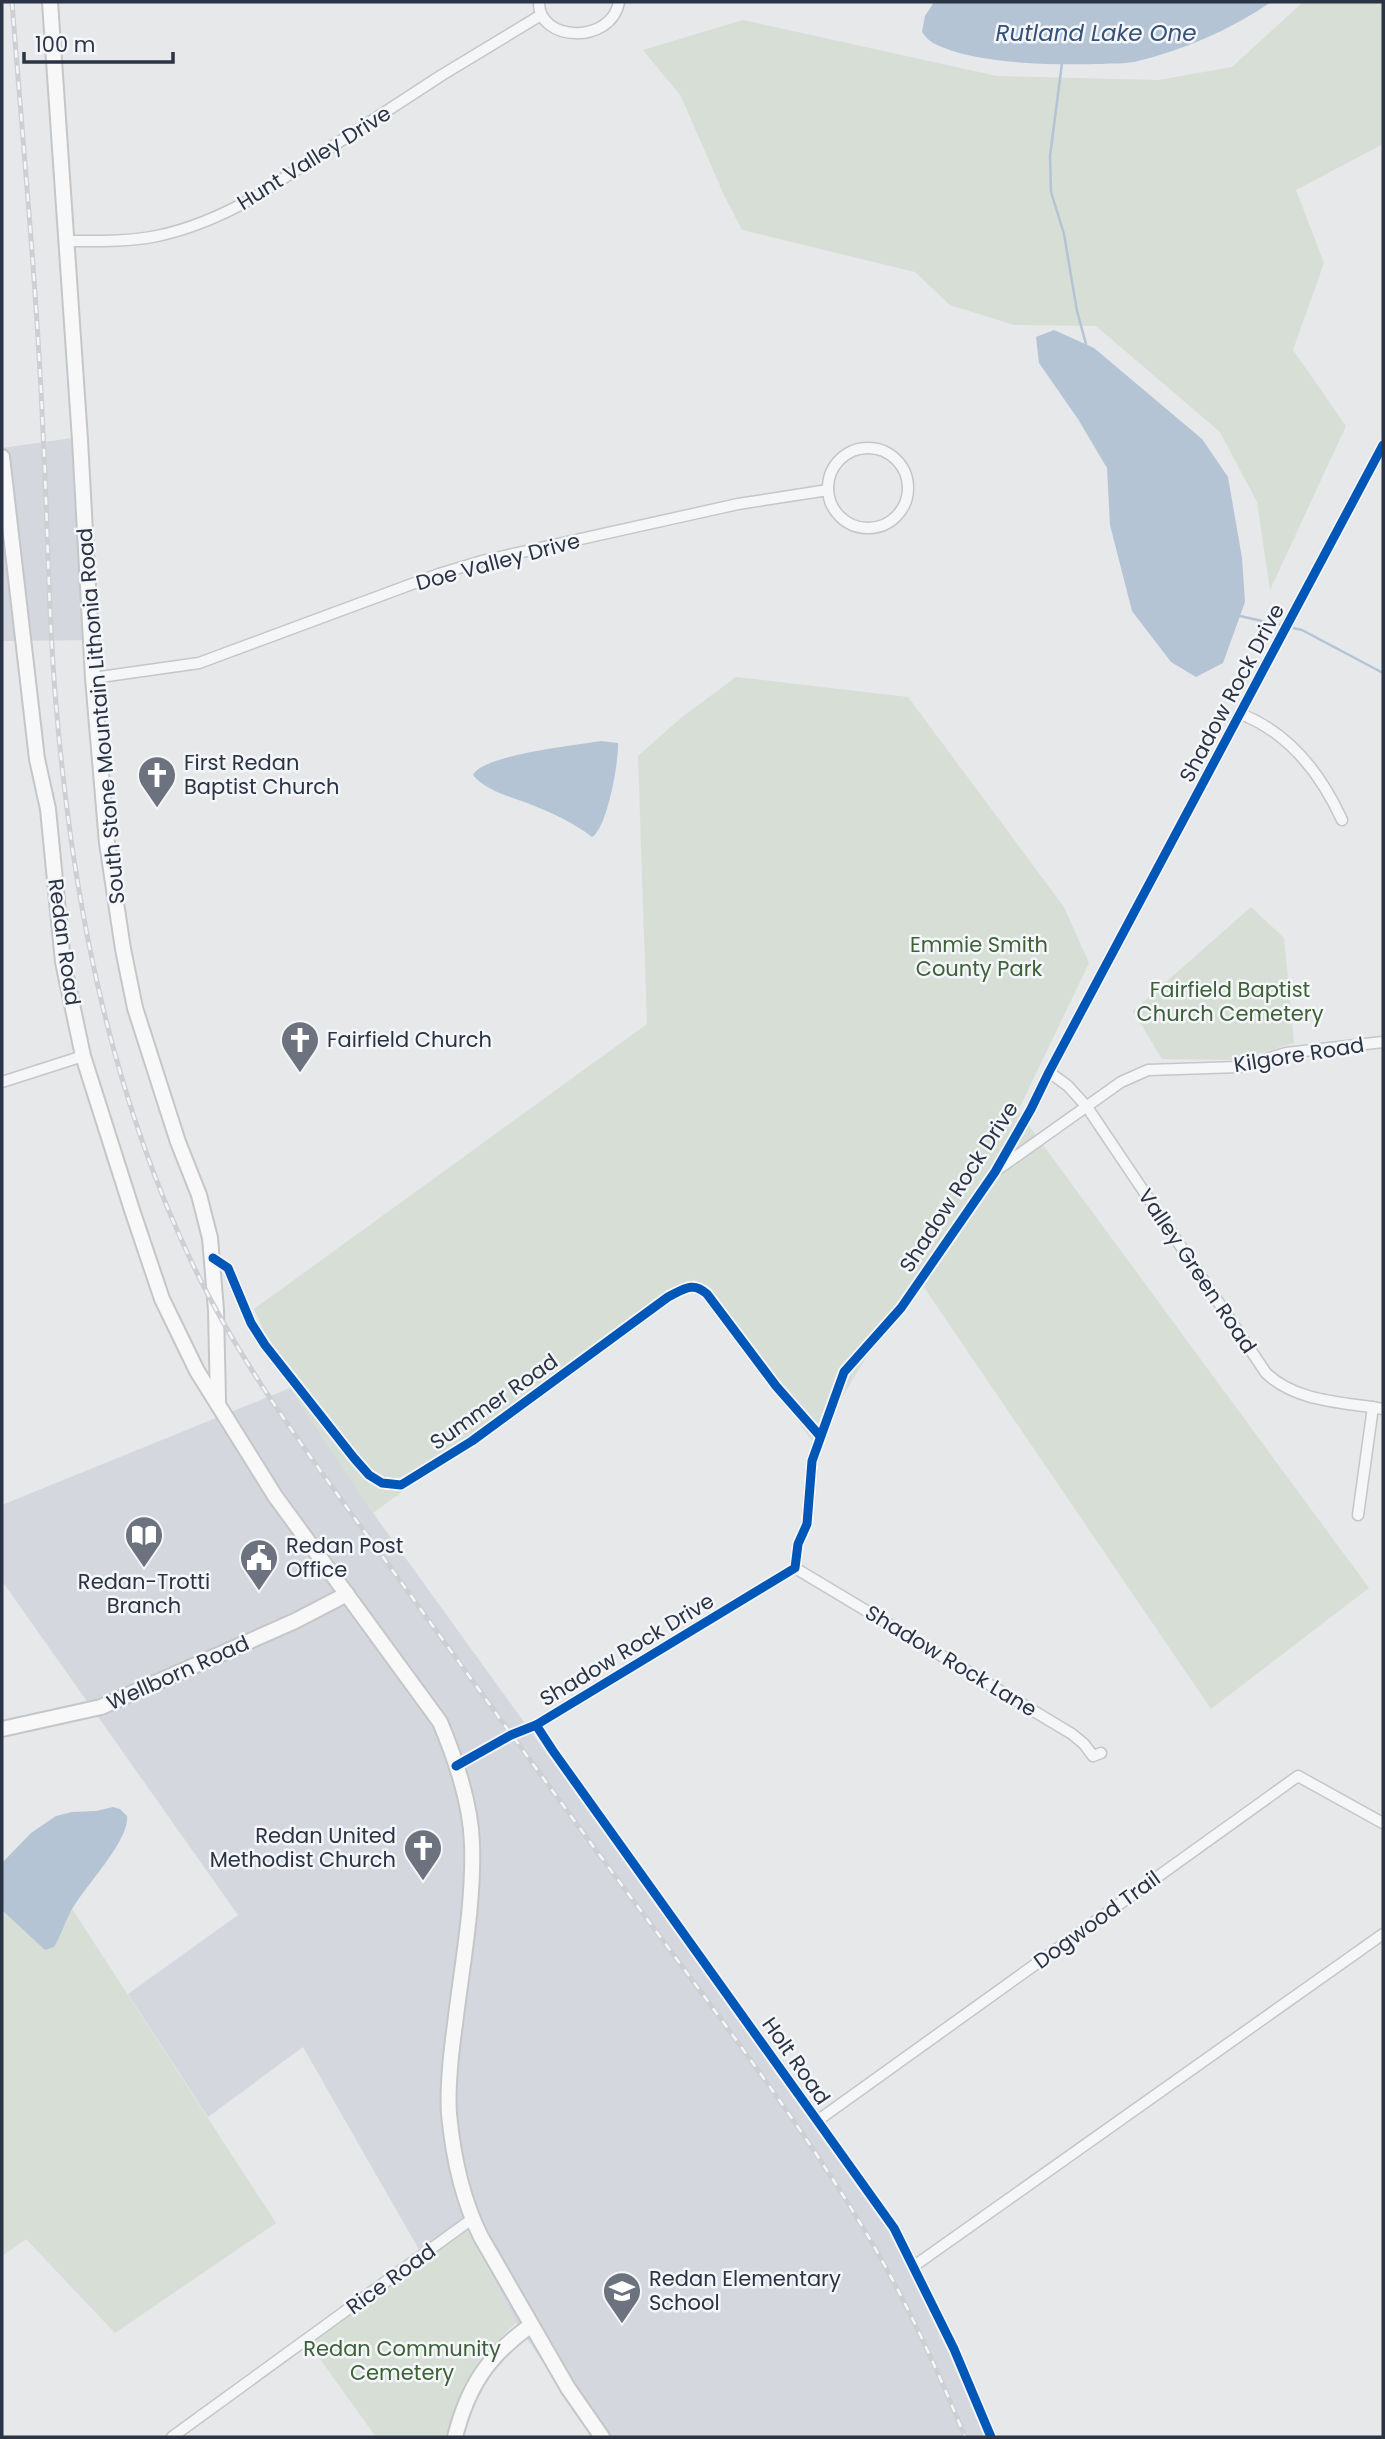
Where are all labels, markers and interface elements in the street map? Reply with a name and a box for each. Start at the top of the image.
water label: Rutland Lake One [996,17,1196,49]
scale bar [24,21,173,65]
text: 100 m [35,30,95,59]
street label: Hunt Valley Drive [231,99,396,217]
street label: Doe Valley Drive [413,526,583,597]
street label: South Stone Mountain Lithonia Road [70,527,131,905]
street label: Shadow Rock Drive [1172,598,1291,787]
place label: First Redan Baptist Church [184,748,339,801]
church icon: First Redan Baptist Church [136,754,178,809]
street label: Redan Road [41,877,88,1007]
park label: Emmie Smith County Park [910,930,1048,983]
park label: Fairfield Baptist Church Cemetery [1137,975,1324,1028]
church icon: Fairfield Church [279,1019,321,1074]
place label: Fairfield Church [327,1025,492,1054]
street label: Kilgore Road [1232,1030,1366,1079]
street label: Shadow Rock Drive [892,1096,1025,1278]
street label: Valley Green Road [1131,1183,1263,1359]
street label: Summer Road [424,1347,564,1457]
library icon: Redan-Trotti Branch [123,1514,165,1569]
place label: Redan Post Office [286,1531,403,1584]
public building icon: Redan Post Office [238,1537,280,1592]
place label: Redan-Trotti Branch [78,1567,210,1620]
street label: Shadow Rock Drive [534,1586,719,1713]
street label: Shadow Rock Lane [860,1598,1043,1723]
street label: Wellborn Road [102,1628,254,1717]
place label: Redan United Methodist Church [210,1821,396,1874]
church icon: Redan United Methodist Church [402,1827,444,1882]
street label: Dogwood Trail [1027,1864,1166,1975]
street label: Holt Road [756,2011,837,2110]
street label: Rice Road [340,2236,441,2321]
place label: Redan Elementary School [649,2264,841,2317]
school or university icon: Redan Elementary School [601,2270,643,2325]
park label: Redan Community Cemetery [303,2334,501,2387]

